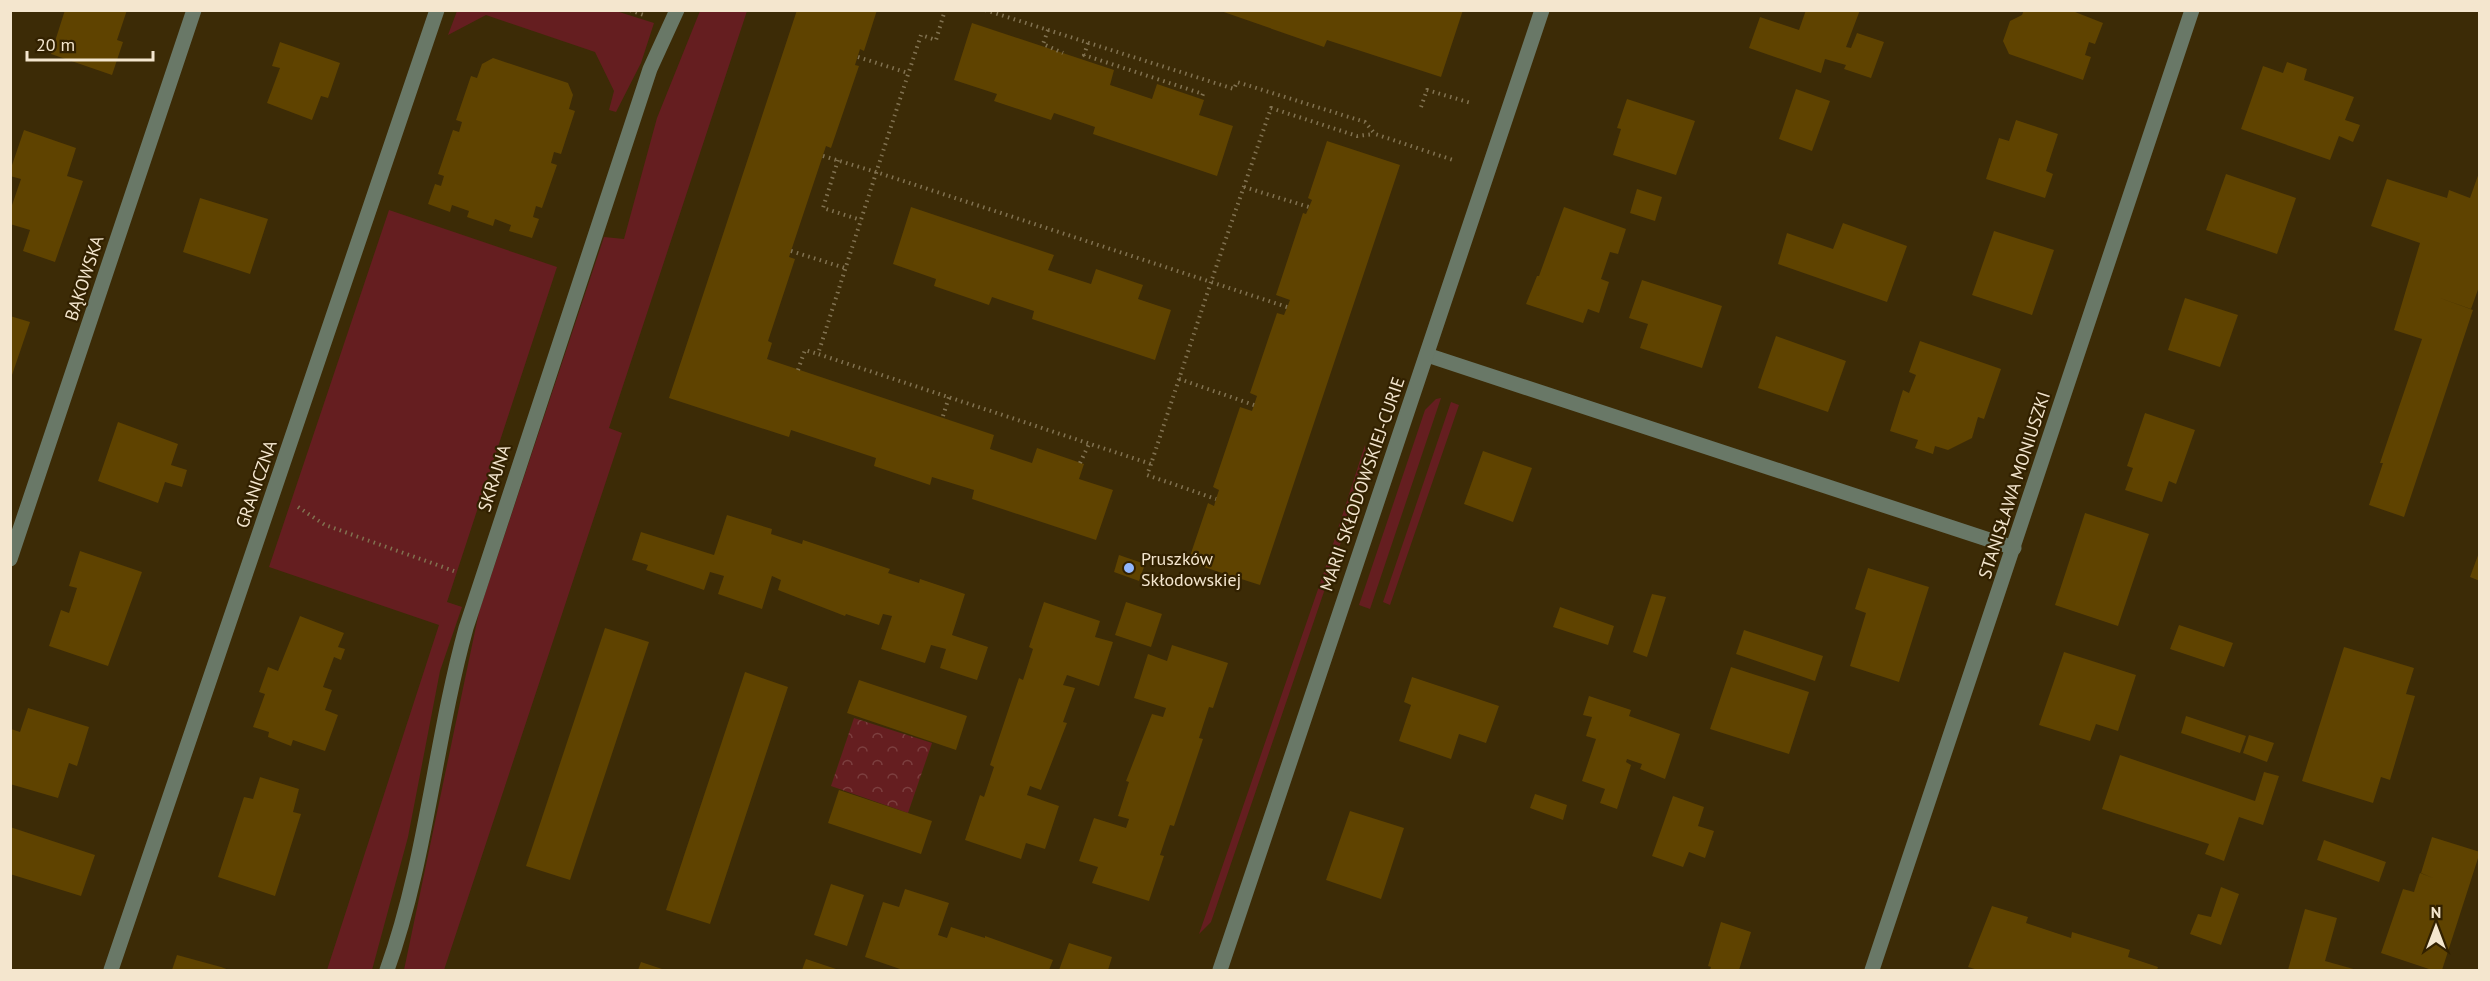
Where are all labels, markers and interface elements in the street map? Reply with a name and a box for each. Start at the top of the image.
scale bar [27,24,153,62]
text: 20 m [36,33,75,56]
street label: BĄKOWSKA [59,232,109,324]
street label: MARII SKŁODOWSKIEJ-CURIE [1314,374,1410,594]
street label: STANISŁAWA MONIUSZKI [1973,389,2055,581]
street label: GRANICZNA [230,437,282,531]
street label: SKRAJNA [472,441,516,514]
place label: Pruszków Skłodowskiej [1141,547,1241,591]
marker: Pruszków Skłodowskiej [1122,561,1136,575]
north arrow [2406,897,2466,957]
text: N [2431,902,2441,922]

